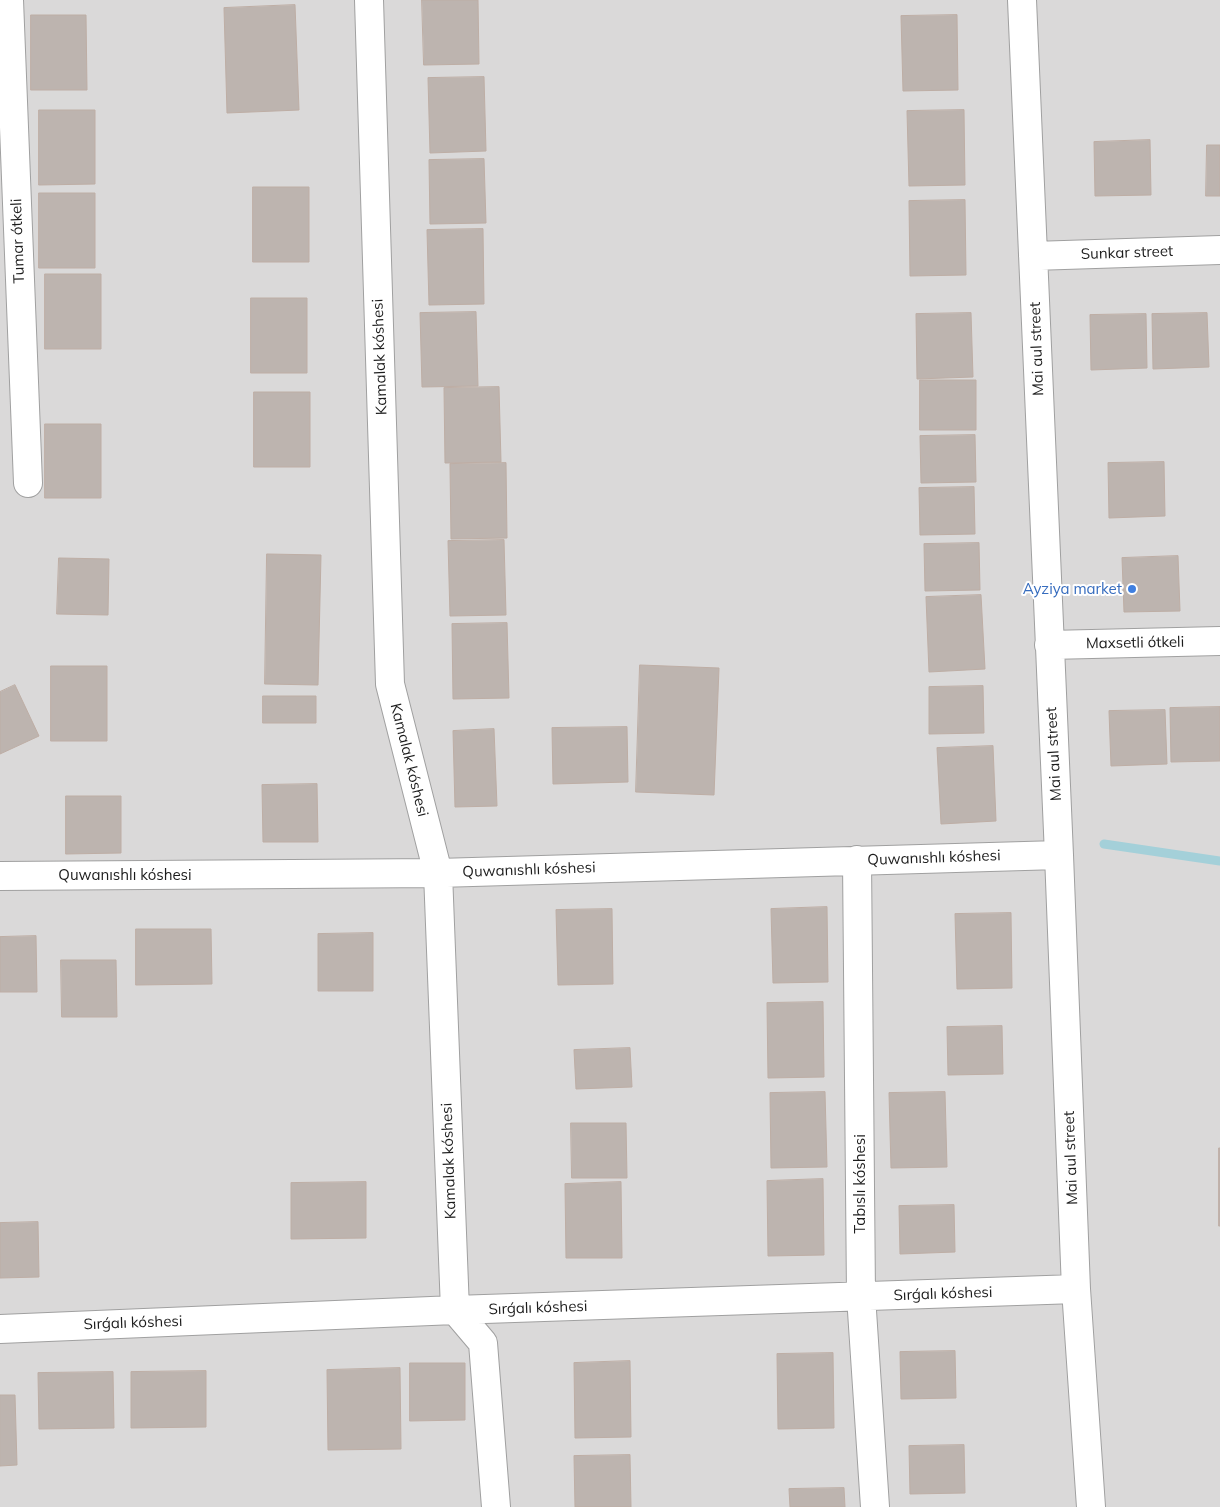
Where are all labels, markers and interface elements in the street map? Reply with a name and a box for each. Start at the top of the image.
street label: Tumar ótkeli [8,198,28,284]
street label: Sunkar street [1081,242,1173,264]
street label: Kamalak kóshesi [369,299,391,415]
street label: Mai aul street [1026,302,1048,396]
place label: Ayziya market [1023,580,1122,598]
marker: Ayziya market [1126,583,1138,595]
street label: Maxsetli ótkeli [1086,633,1184,653]
street label: Kamalak kóshesi [386,701,432,819]
street label: Mai aul street [1043,707,1065,801]
street label: Quwanıshlı kóshesi [867,847,1001,869]
street label: Quwanıshlı kóshesi [462,859,596,881]
street label: Quwanıshlı kóshesi [58,866,192,884]
street label: Kamalak kóshesi [438,1103,460,1219]
street label: Mai aul street [1060,1111,1082,1205]
street label: Tabıslı kóshesi [851,1134,869,1234]
street label: Sırǵalı kóshesi [893,1283,993,1305]
street label: Sırǵalı kóshesi [488,1297,588,1319]
street label: Sırǵalı kóshesi [83,1312,183,1334]

